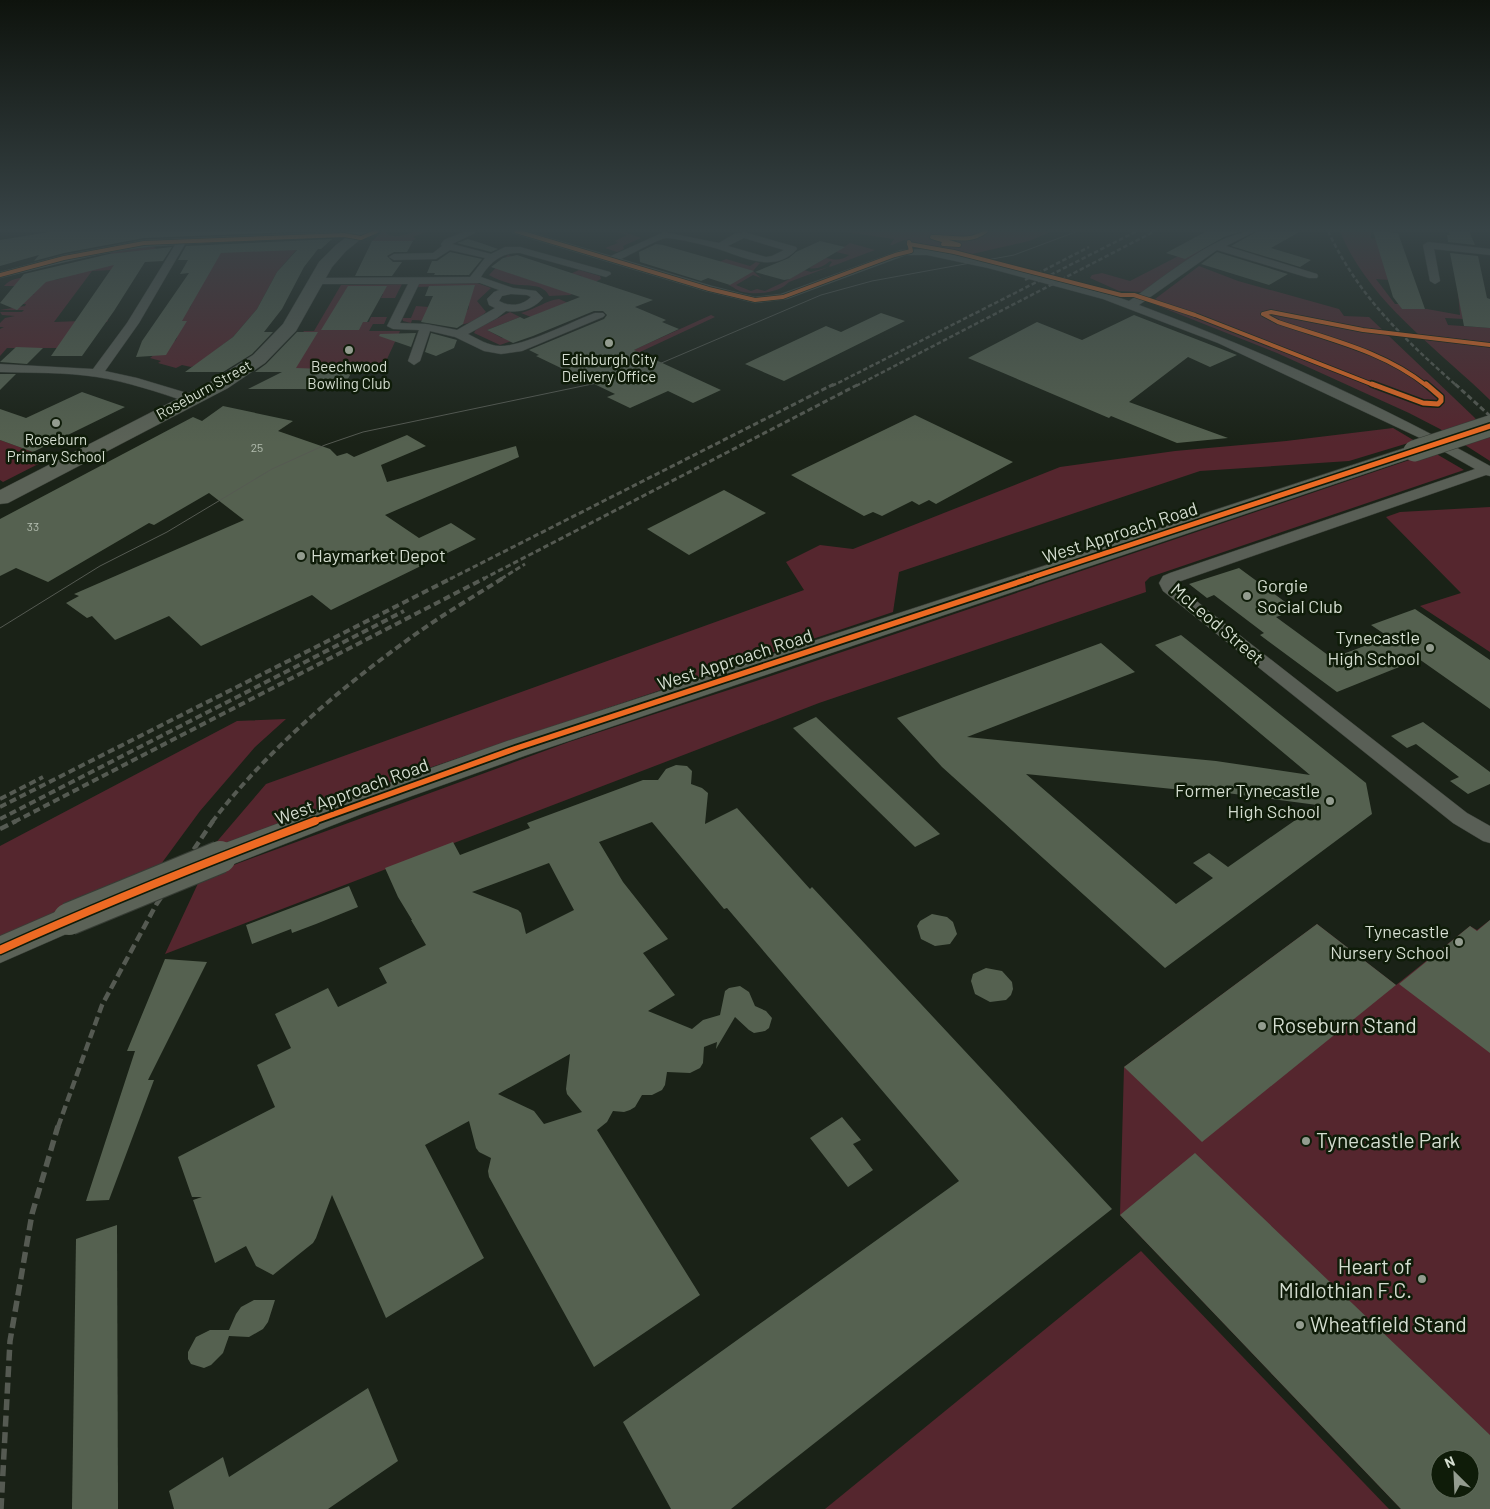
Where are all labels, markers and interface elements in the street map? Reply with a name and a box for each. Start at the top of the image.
marker: Edinburgh City Delivery Office [603,337,615,349]
marker: Beechwood Bowling Club [343,344,355,356]
place label: Edinburgh City Delivery Office [561,350,657,385]
street label: Roseburn Street [153,355,254,423]
place label: Beechwood Bowling Club [307,357,391,392]
marker: Roseburn Primary School [50,417,62,429]
place label: Roseburn Primary School [7,430,105,465]
house number: 25 [251,440,263,454]
street label: West Approach Road [1039,497,1200,568]
house number: 33 [27,519,39,533]
place label: Haymarket Depot [311,544,446,566]
marker: Haymarket Depot [295,550,307,562]
place label: Gorgie Social Club [1257,574,1343,617]
street label: McLeod Street [1167,578,1269,668]
marker: Gorgie Social Club [1241,590,1253,602]
street label: West Approach Road [654,624,815,695]
place label: Tynecastle High School [1327,626,1420,669]
marker: Tynecastle High School [1424,642,1436,654]
street label: West Approach Road [272,753,431,829]
place label: Former Tynecastle High School [1175,779,1320,822]
marker: Former Tynecastle High School [1324,795,1336,807]
place label: Tynecastle Nursery School [1330,920,1449,963]
marker: Tynecastle Nursery School [1453,936,1465,948]
place label: Roseburn Stand [1272,1012,1417,1037]
marker: Roseburn Stand [1256,1020,1268,1032]
place label: Tynecastle Park [1316,1127,1460,1152]
marker: Tynecastle Park [1300,1135,1312,1147]
place label: Heart of Midlothian F.C. [1279,1253,1412,1302]
marker: Heart of Midlothian F.C. [1416,1273,1428,1285]
place label: Wheatfield Stand [1310,1311,1467,1336]
marker: Wheatfield Stand [1294,1319,1306,1331]
north arrow [1430,1449,1480,1499]
text: N [1442,1452,1457,1471]

